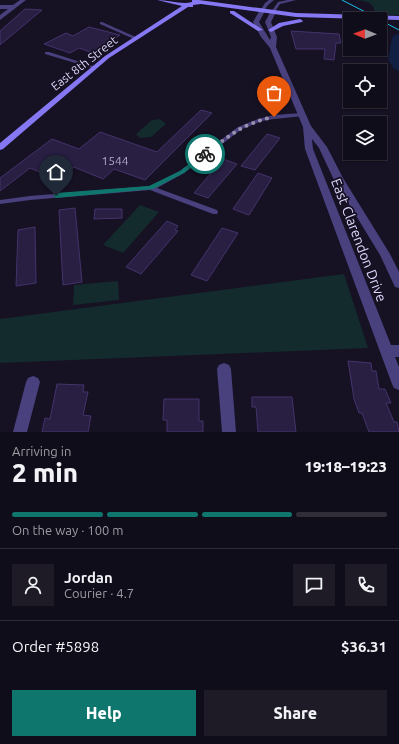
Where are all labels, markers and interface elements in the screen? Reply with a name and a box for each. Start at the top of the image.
north arrow [343,12,387,56]
map controls [343,12,387,160]
street label: East 8th Street [48,33,120,93]
button: locate [343,64,387,108]
pin [257,76,291,117]
icon: bag [263,82,285,104]
button: layers [343,116,387,160]
courier [185,134,225,174]
icon: bike [194,143,216,165]
house number: 1544 [101,154,129,167]
pin [39,155,73,196]
icon: home [45,161,67,183]
street label: East Clarendon Drive [328,176,390,304]
text: Arriving in [12,444,71,458]
text: 2 min [12,458,78,487]
text: 19:18–19:23 [304,458,387,475]
text: On the way · 100 m [12,523,124,537]
button: person [12,564,54,606]
button: chat [293,564,335,606]
button: phone [345,564,387,606]
text: Jordan [64,569,113,586]
text: Courier · 4.7 [64,586,134,600]
text: Order #5898 [12,638,99,655]
text: $36.31 [341,638,387,655]
button: Help [12,690,196,736]
button: Share [204,690,387,736]

